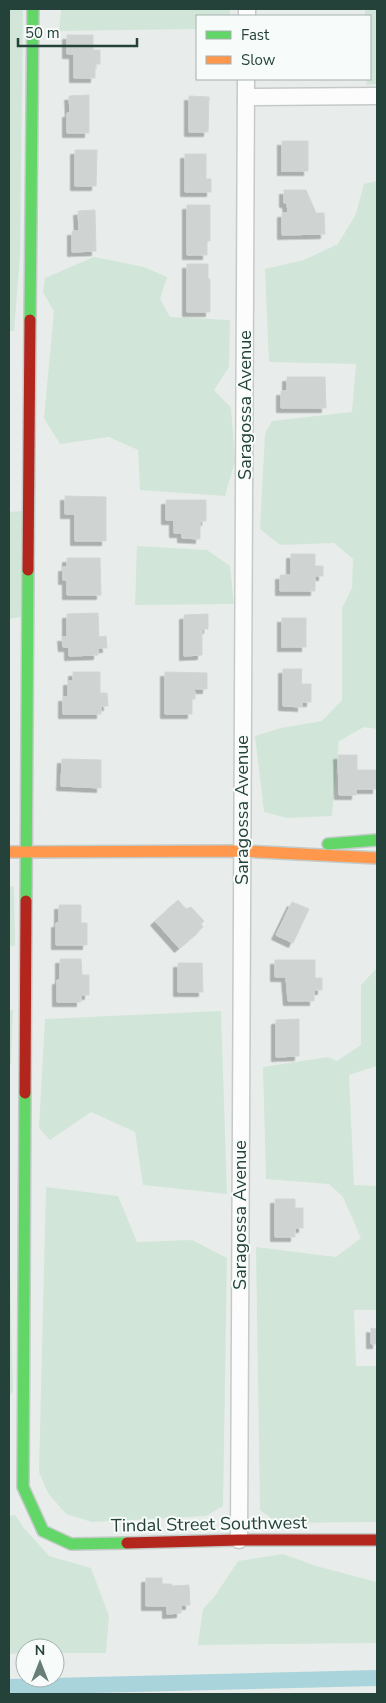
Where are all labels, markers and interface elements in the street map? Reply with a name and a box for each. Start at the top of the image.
scale bar [18,15,136,47]
legend [196,15,371,80]
text: 50 m [25,23,60,43]
text: Fast [241,25,270,45]
text: Slow [241,50,276,70]
street label: Saragossa Avenue [233,330,257,480]
street label: Saragossa Avenue [230,735,254,885]
street label: Saragossa Avenue [228,1140,252,1290]
street label: Tindal Street Southwest [111,1510,308,1538]
north arrow [15,1638,65,1688]
text: N [35,1641,45,1660]

